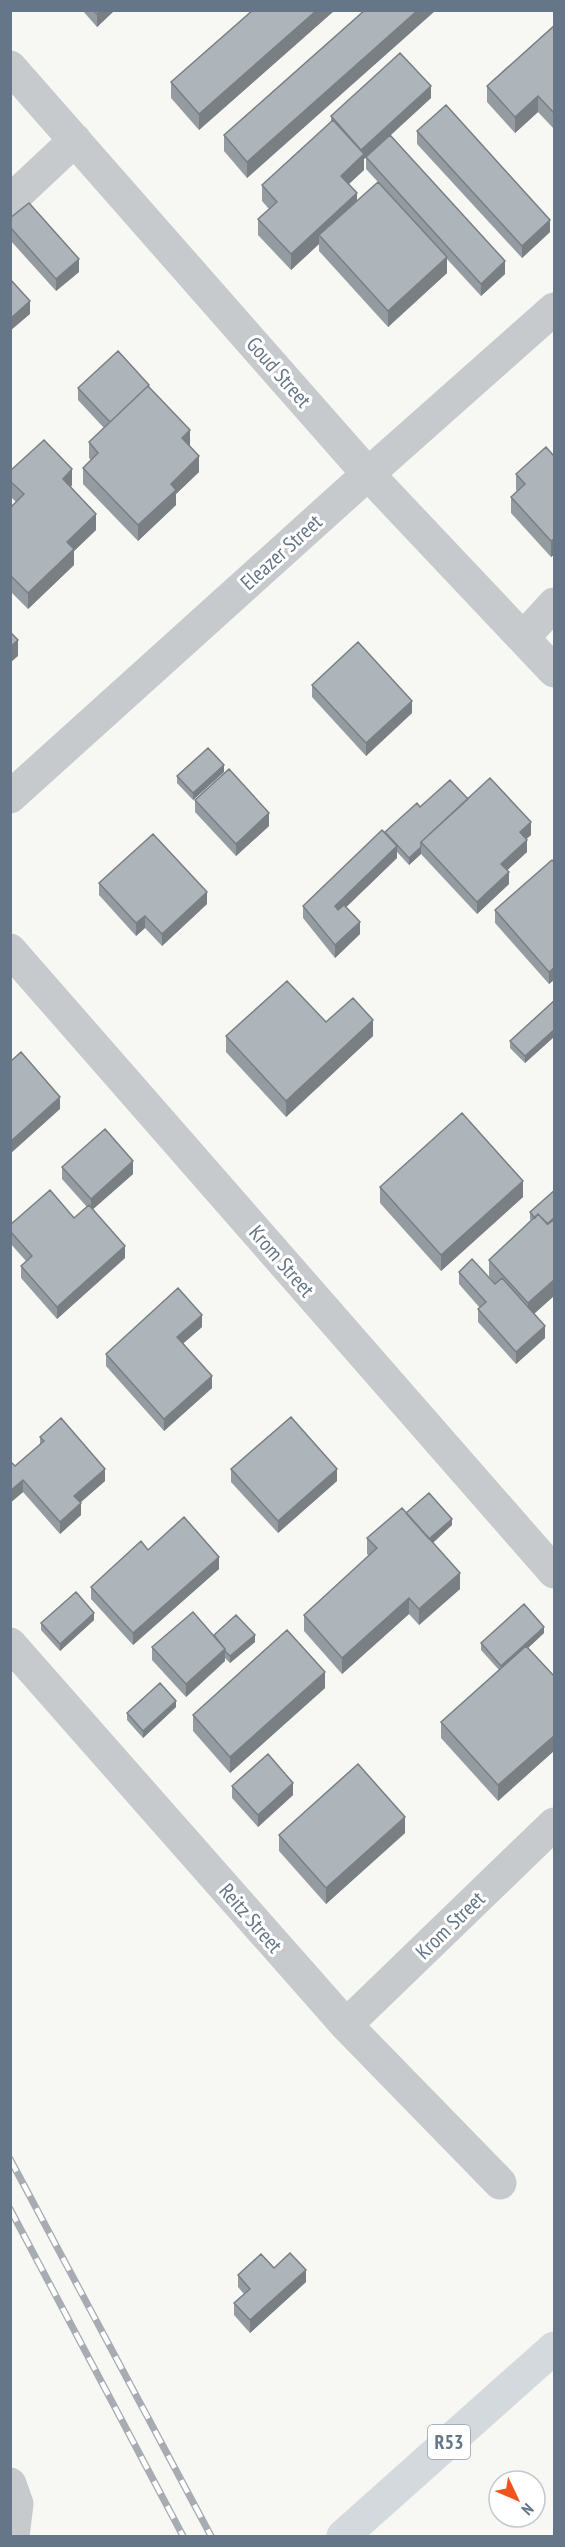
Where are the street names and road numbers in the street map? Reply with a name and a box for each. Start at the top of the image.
street label: Goud Street [241,331,317,413]
street label: Eleazer Street [235,508,328,596]
street label: Krom Street [243,1220,321,1303]
street label: Reitz Street [214,1878,289,1958]
street label: Krom Street [410,1885,491,1965]
road number: R53 [428,2425,470,2459]

